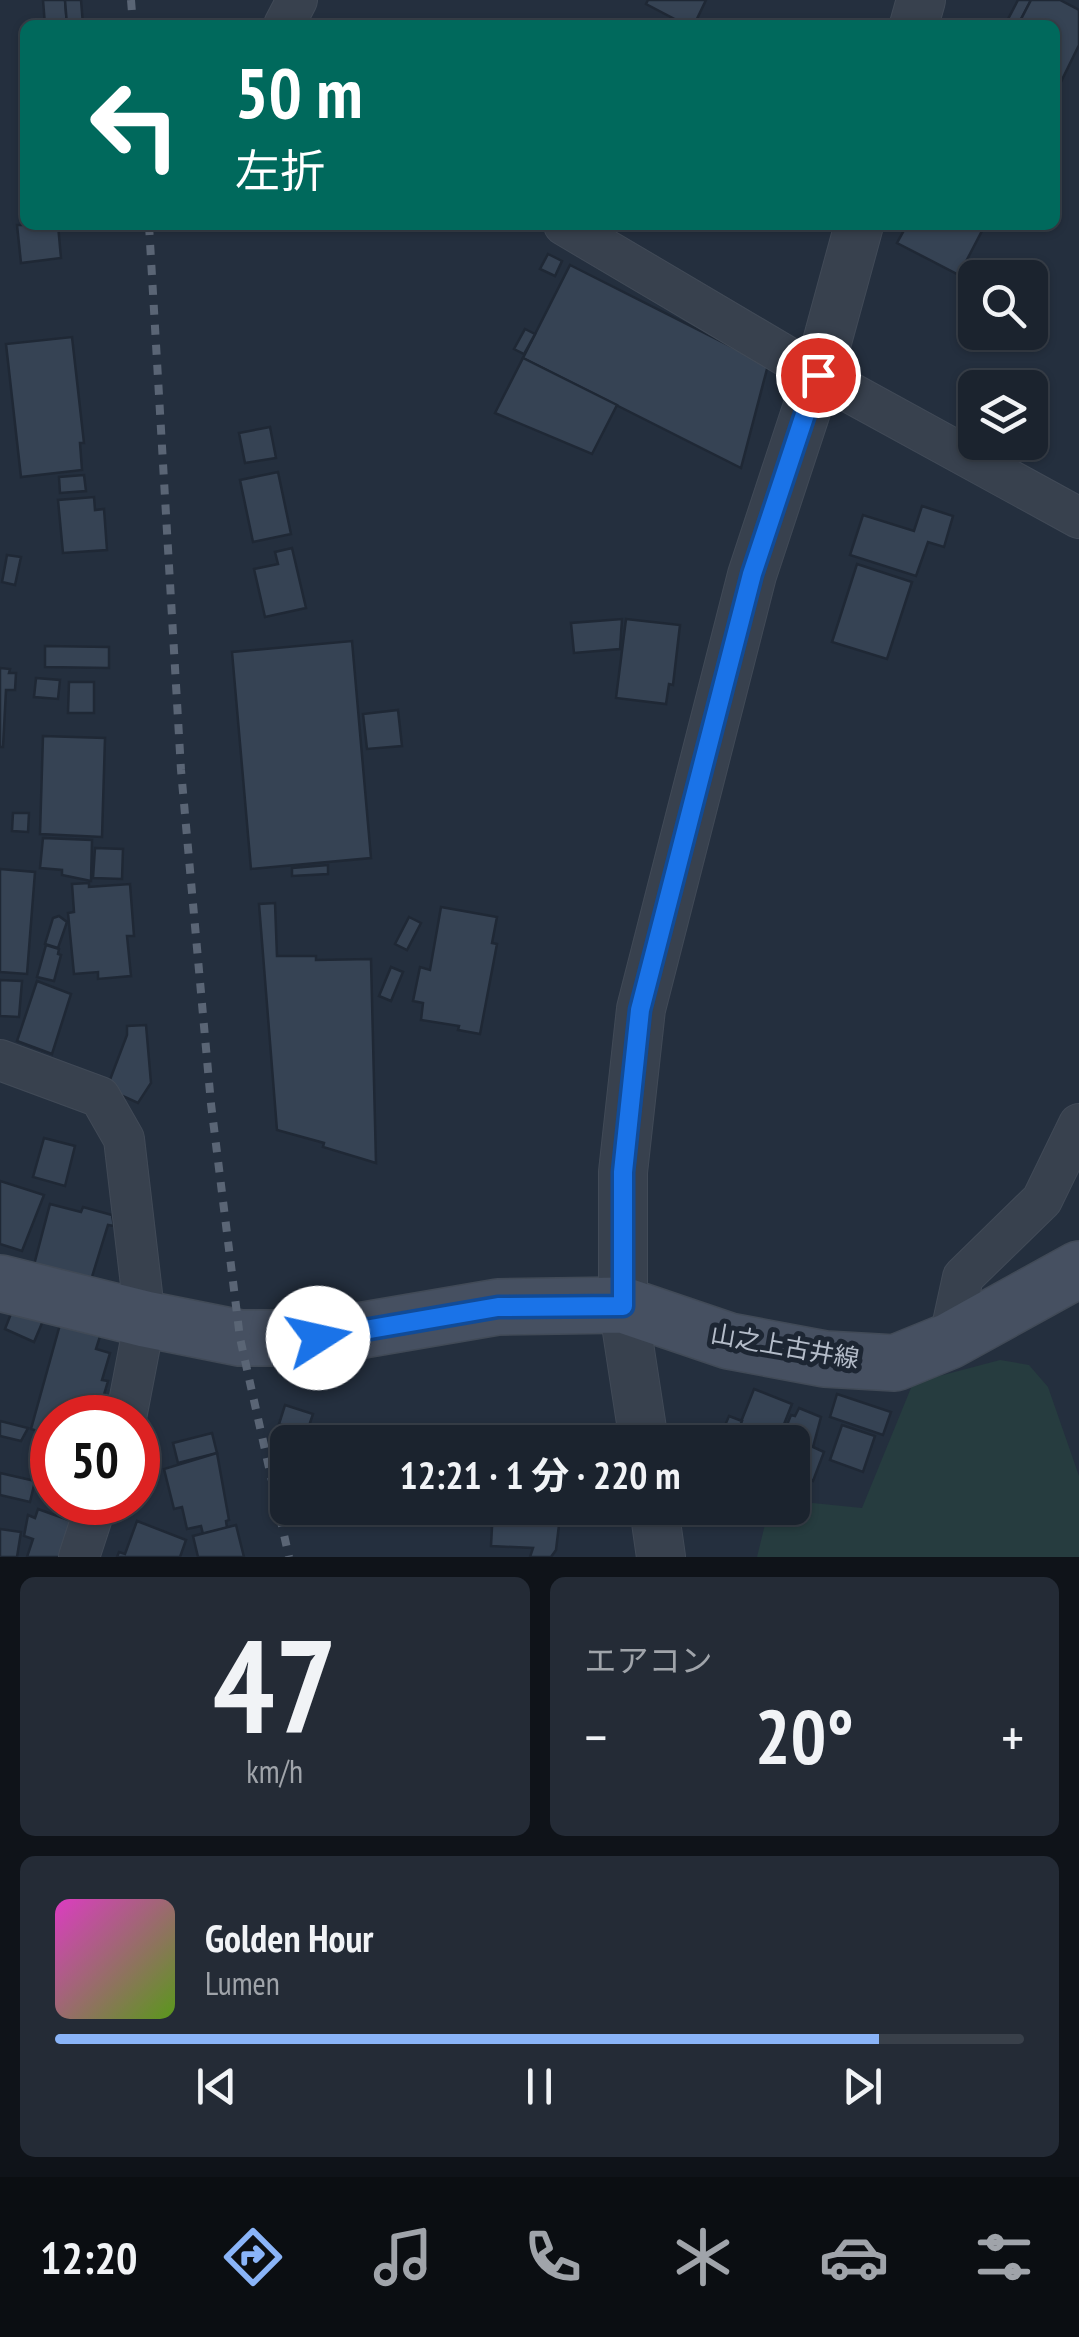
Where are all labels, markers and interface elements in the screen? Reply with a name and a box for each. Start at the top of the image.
text: 50 m [235,47,363,137]
icon: left [70,60,200,190]
text: 左折 [235,141,325,199]
map controls [958,260,1048,460]
button: search [958,260,1048,350]
pin [776,333,861,418]
icon: arrive [791,348,846,403]
button: layers [958,370,1048,460]
position arrow [266,1286,370,1390]
street label: 山之上古井線 [708,1317,862,1375]
speed limit sign: 50 [30,1395,160,1525]
text: 12:21 · 1 分 · 220 m [400,1450,680,1499]
text: 47 [213,1601,337,1769]
text: エアコン [585,1639,713,1681]
text: 20° [755,1688,854,1785]
text: − [585,1701,607,1772]
text: + [1001,1701,1024,1772]
text: km/h [246,1750,303,1792]
text: Golden Hour [205,1913,374,1962]
text: Lumen [205,1962,280,2004]
icon: previous [189,2059,244,2114]
icon: pause [512,2059,567,2114]
icon: next [835,2059,890,2114]
icon: directions [218,2222,288,2292]
icon: music [368,2222,438,2292]
icon: phone [518,2222,588,2292]
icon: climate [668,2222,738,2292]
icon: car [819,2222,889,2292]
icon: filters [969,2222,1039,2292]
text: 12:20 [40,2228,137,2286]

